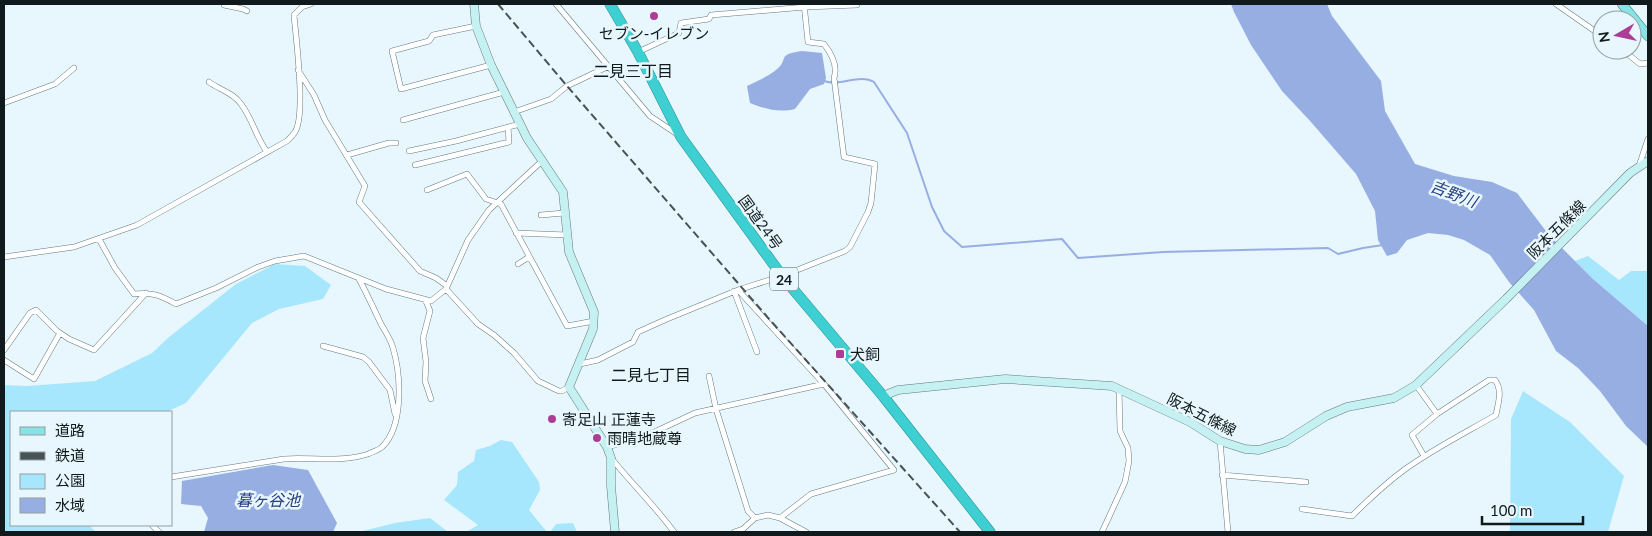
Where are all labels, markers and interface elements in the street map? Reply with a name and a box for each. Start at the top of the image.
marker: セブン-イレブン [648,10,660,22]
north arrow [1592,10,1642,60]
place label: セブン-イレブン [599,24,709,42]
text: N [1594,30,1613,44]
district label: 二見三丁目 [593,61,673,80]
water label: 吉野川 [1428,176,1482,211]
street label: 国道24号 [735,191,787,253]
street label: 阪本五條線 [1523,196,1589,262]
road number: 24 [770,268,798,290]
place label: 犬飼 [850,345,880,363]
marker: 犬飼 [834,348,846,360]
district label: 二見七丁目 [611,365,691,384]
street label: 阪本五條線 [1164,389,1240,439]
place label: 寄足山 正蓮寺 [562,410,656,428]
legend [10,411,172,526]
marker: 寄足山 正蓮寺 [546,413,558,425]
text: 道路 [55,421,85,439]
place label: 雨晴地蔵尊 [607,429,682,447]
marker: 雨晴地蔵尊 [591,432,603,444]
text: 鉄道 [55,446,85,464]
text: 公園 [55,471,85,489]
water label: 暮ヶ谷池 [236,490,302,509]
scale bar [1482,494,1583,526]
text: 水域 [55,496,85,514]
text: 100 m [1490,501,1532,519]

